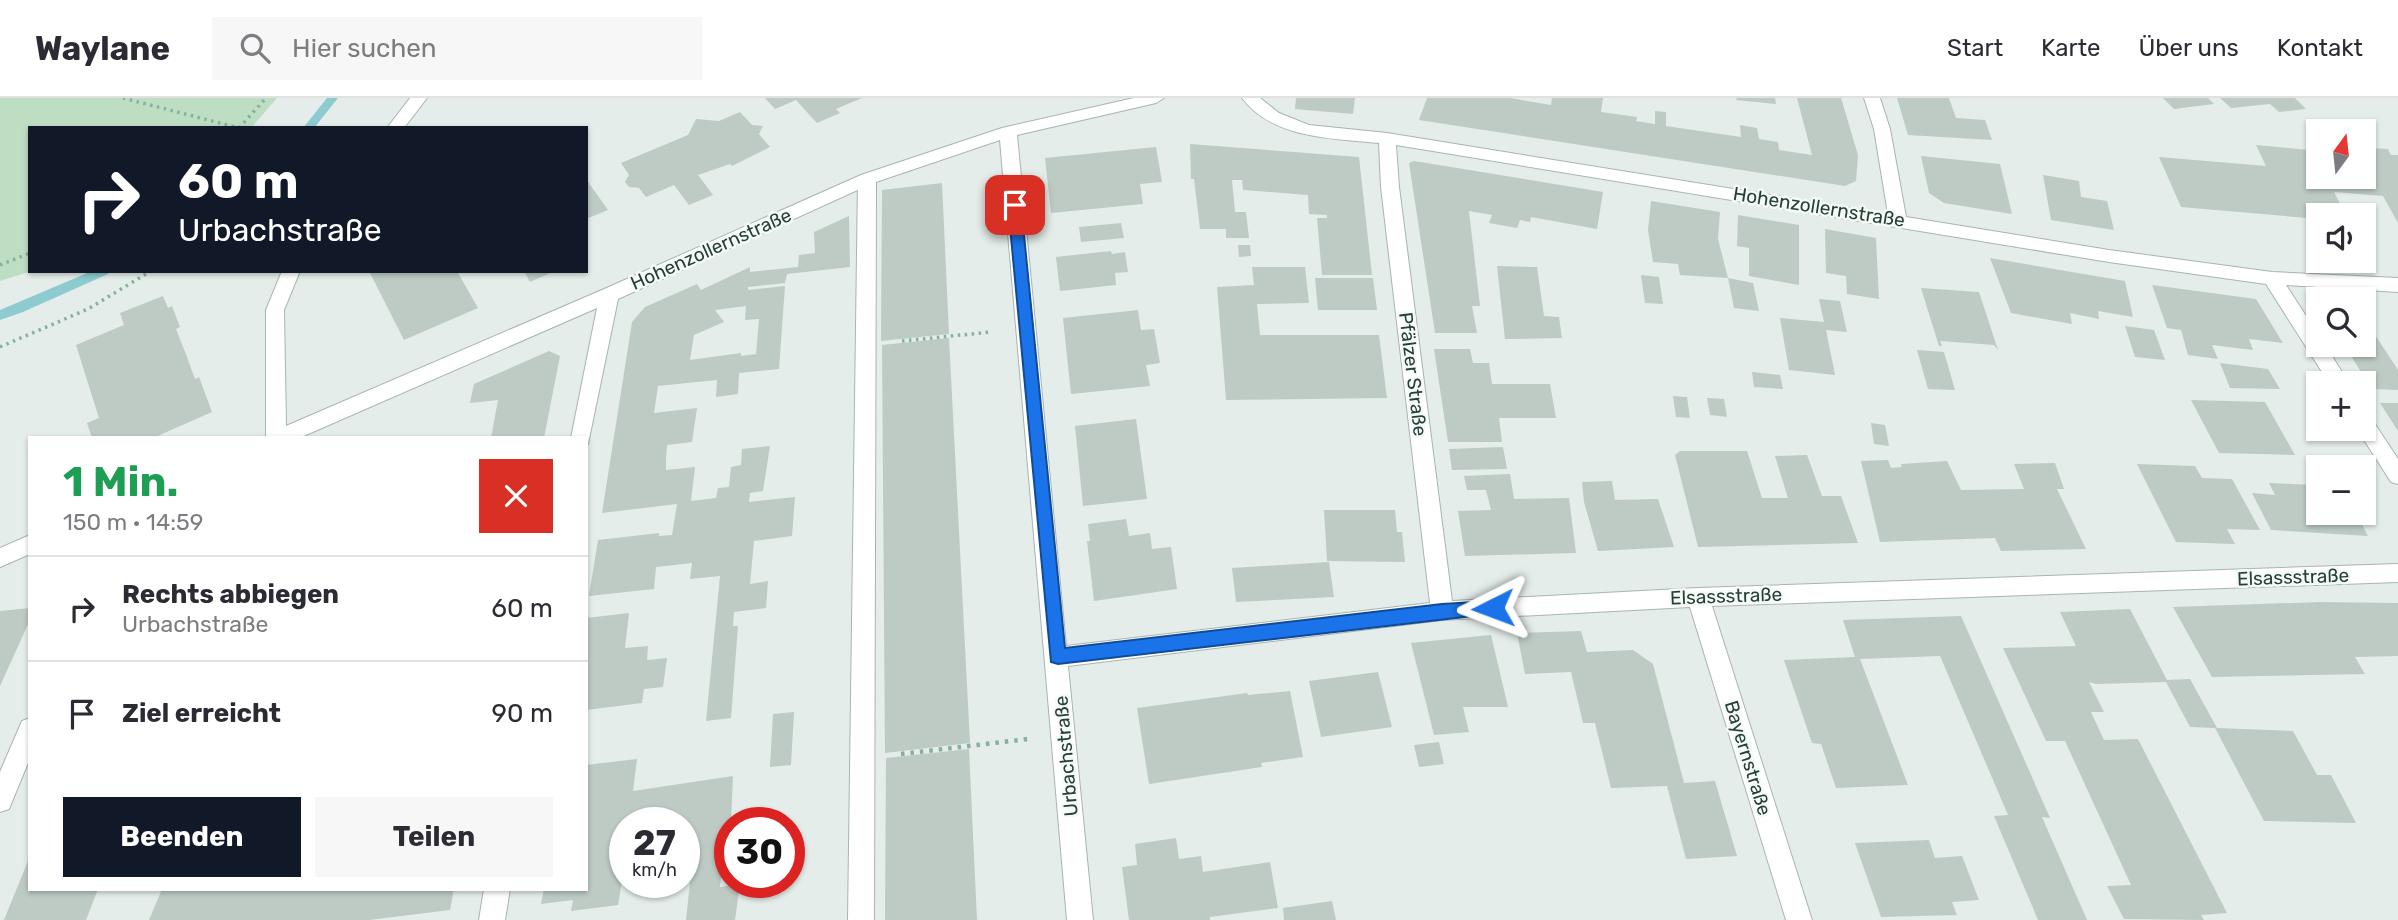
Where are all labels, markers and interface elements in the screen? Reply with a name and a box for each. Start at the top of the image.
search box [212,17,702,80]
text: Waylane [35,29,170,68]
icon: search [236,29,274,67]
text: Hier suchen [292,33,437,64]
text: Start [1947,34,2003,62]
text: Karte [2041,34,2101,62]
text: Über uns [2139,34,2239,62]
text: Kontakt [2277,34,2363,62]
north arrow [2306,119,2376,189]
map controls [2306,119,2376,525]
text: 60 m [178,152,299,210]
icon: right [63,154,154,245]
pin [985,175,1045,235]
street label: Hohenzollernstraße [1731,182,1907,232]
icon: arrive [996,186,1034,224]
street label: Hohenzollernstraße [627,203,795,295]
button: sound [2306,203,2376,273]
text: Urbachstraße [178,211,382,249]
button: search [2306,287,2376,357]
street label: Pfälzer Straße [1394,311,1432,437]
button: + [2306,371,2376,441]
button: − [2306,455,2376,525]
text: 1 Min. [63,457,179,507]
button: close [479,459,553,533]
text: 150 m · 14:59 [63,508,203,536]
street label: Elsassstraße [2237,564,2349,590]
position arrow [1456,571,1530,645]
text: Rechts abbiegen [122,579,339,610]
street label: Elsassstraße [1670,583,1782,609]
icon: right [63,590,101,628]
text: 60 m [491,593,553,624]
text: Urbachstraße [122,610,268,638]
icon: arrive [63,695,101,733]
street label: Urbachstraße [1049,695,1083,817]
text: Ziel erreicht [122,698,281,729]
text: 90 m [492,698,553,729]
street label: Bayernstraße [1720,698,1776,818]
button: Beenden [63,797,301,877]
button: Teilen [315,797,553,877]
speed limit sign: 30 [714,807,805,898]
text: 27 [633,822,676,864]
text: km/h [632,859,677,881]

